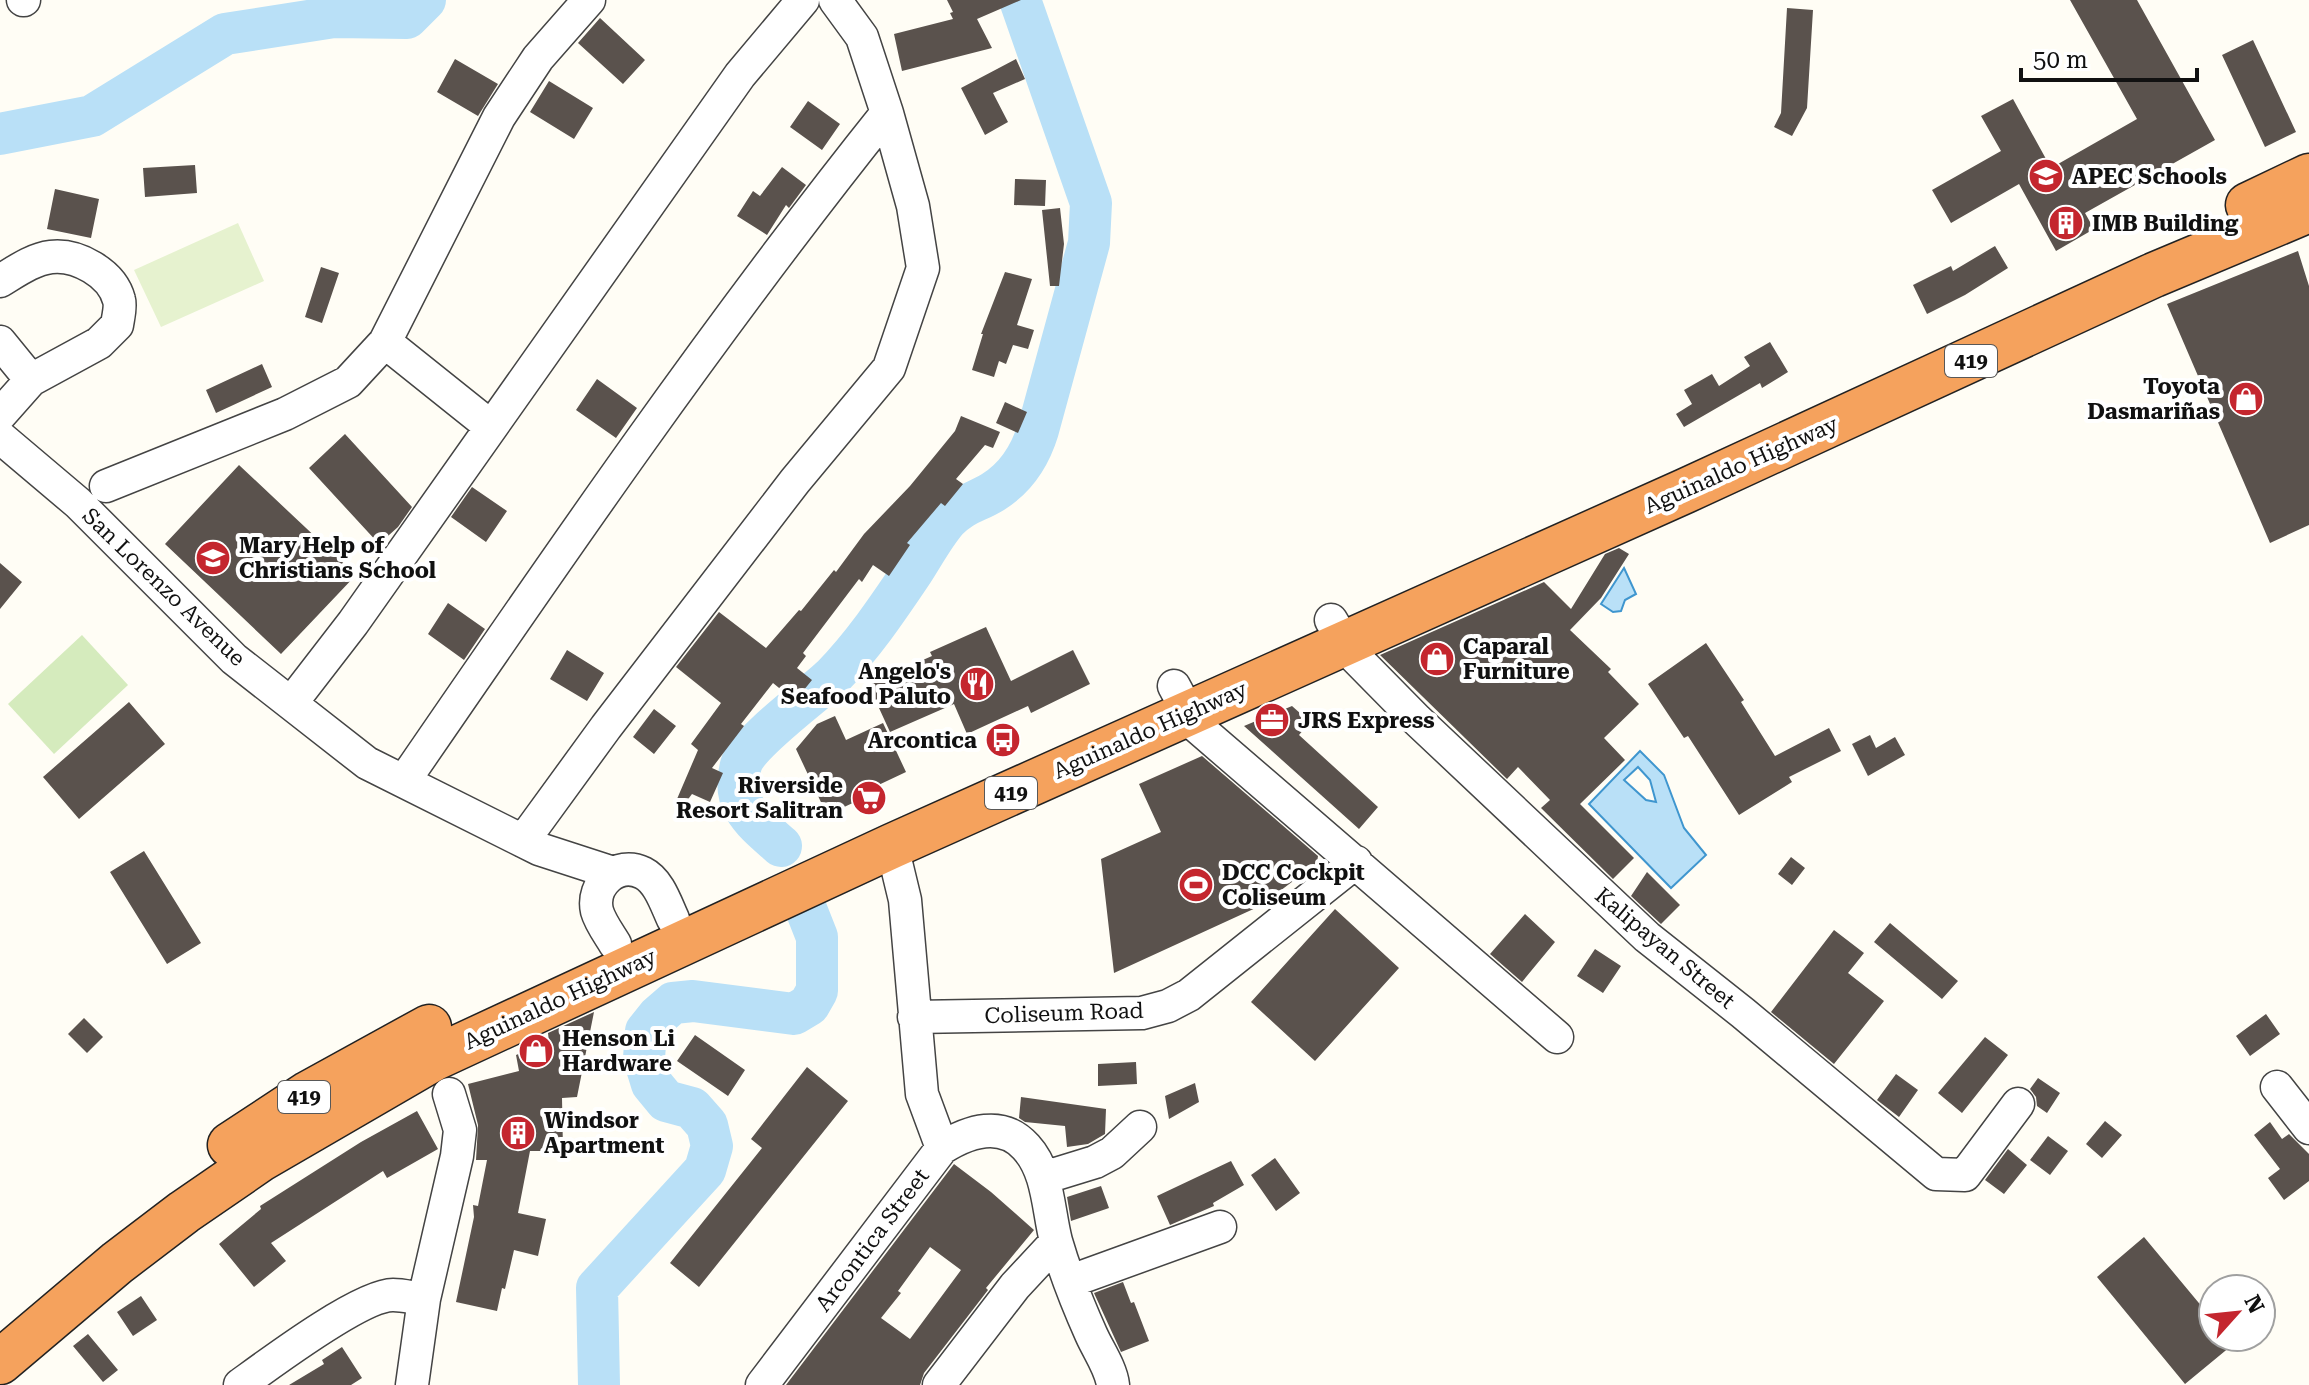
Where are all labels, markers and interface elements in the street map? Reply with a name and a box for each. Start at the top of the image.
scale bar [2021,32,2197,82]
text: 50 m [2033,46,2088,74]
school or university icon: APEC Schools [2027,157,2065,195]
place label: APEC Schools [2072,164,2227,189]
building icon: IMB Building [2047,204,2085,242]
place label: IMB Building [2092,211,2239,236]
road number: 419 [1945,345,1997,377]
place label: Toyota Dasmariñas [2087,374,2220,424]
shop icon: Toyota Dasmariñas [2227,380,2265,418]
street label: Aguinaldo Highway [1640,411,1842,519]
street label: San Lorenzo Avenue [78,503,250,671]
place label: Mary Help of Christians School [239,533,436,583]
school or university icon: Mary Help of Christians School [194,539,232,577]
place label: Caparal Furniture [1463,634,1570,684]
shop icon: Caparal Furniture [1418,640,1456,678]
place label: Angelo's Seafood Paluto [781,659,951,709]
restaurant icon: Angelo's Seafood Paluto [958,665,996,703]
street label: Aguinaldo Highway [1049,676,1251,784]
office icon: JRS Express [1253,701,1291,739]
place label: JRS Express [1298,708,1435,733]
bus stop icon: Arcontica [984,721,1022,759]
place label: Arcontica [868,728,977,753]
place label: Riverside Resort Salitran [676,773,843,823]
road number: 419 [985,777,1037,809]
supermarket icon: Riverside Resort Salitran [850,779,888,817]
place label: DCC Cockpit Coliseum [1222,860,1365,910]
sports icon: DCC Cockpit Coliseum [1177,866,1215,904]
street label: Kalipayan Street [1590,882,1740,1014]
street label: Aguinaldo Highway [460,944,660,1054]
street label: Coliseum Road [984,998,1144,1028]
place label: Henson Li Hardware [562,1026,675,1076]
shop icon: Henson Li Hardware [517,1032,555,1070]
road number: 419 [278,1081,330,1113]
place label: Windsor Apartment [544,1108,664,1158]
building icon: Windsor Apartment [499,1114,537,1152]
street label: Arcontica Street [810,1164,934,1316]
north arrow [2197,1273,2277,1353]
text: N [2239,1291,2269,1317]

